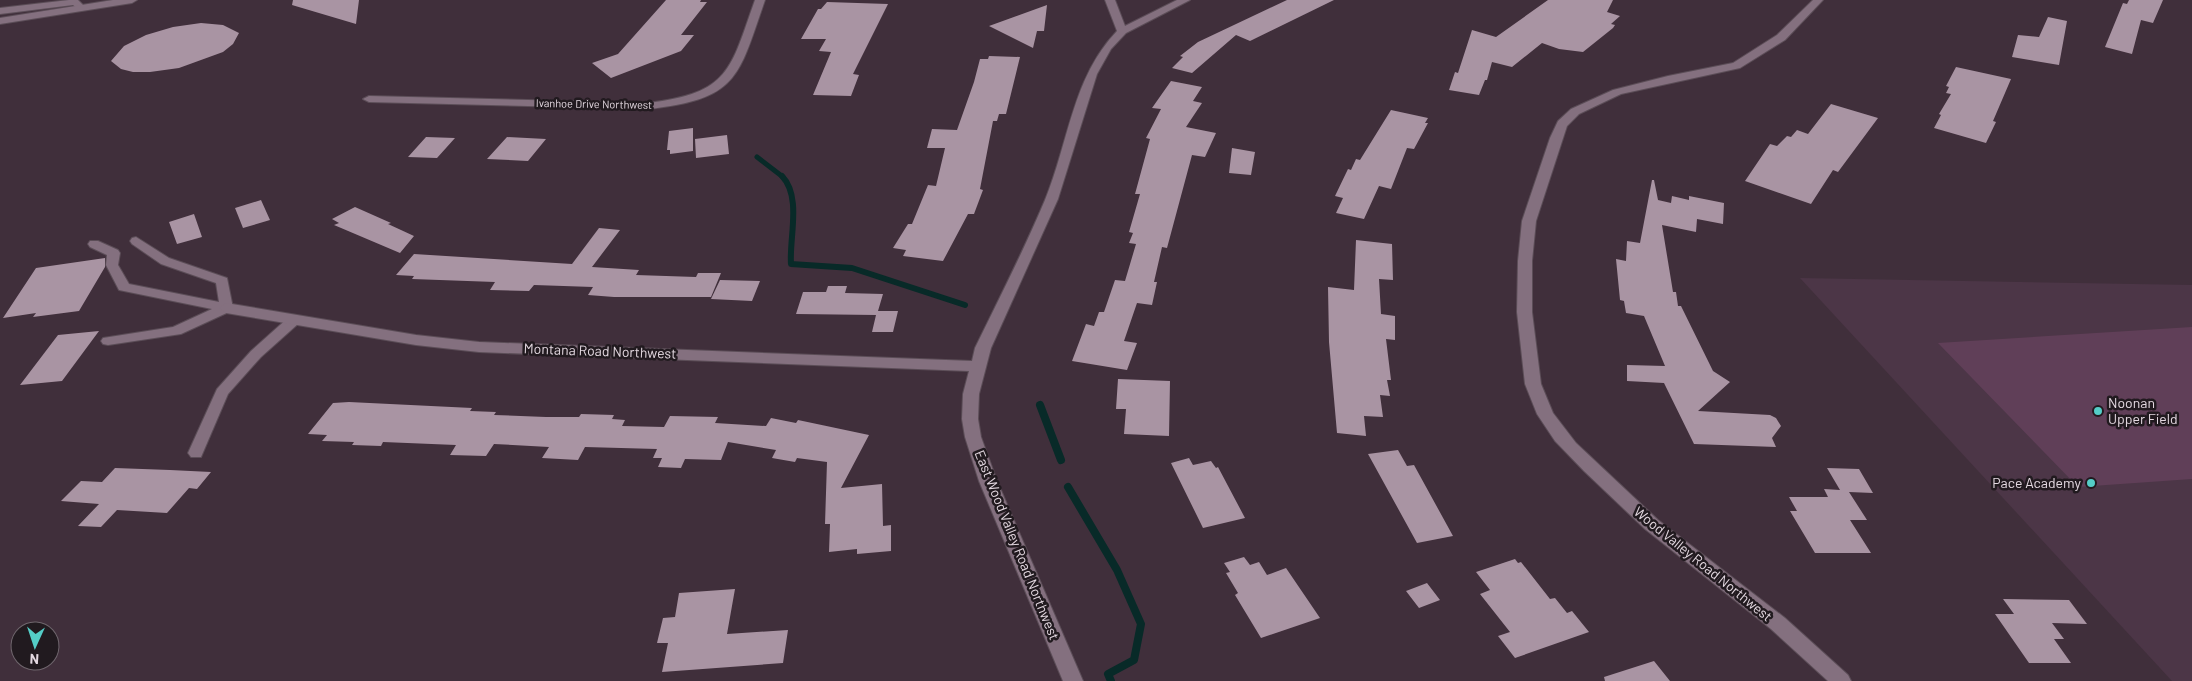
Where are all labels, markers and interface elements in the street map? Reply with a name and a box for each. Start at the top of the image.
street label: Ivanhoe Drive Northwest [536,96,652,111]
street label: Montana Road Northwest [523,339,677,362]
place label: Noonan Upper Field [2108,394,2178,427]
marker: Noonan Upper Field [2092,405,2104,417]
street label: East Wood Valley Road Northwest [972,448,1063,642]
place label: Pace Academy [1992,474,2082,491]
marker: Pace Academy [2085,477,2097,489]
street label: Wood Valley Road Northwest [1631,503,1776,625]
north arrow [10,621,60,671]
text: N [29,651,39,668]

